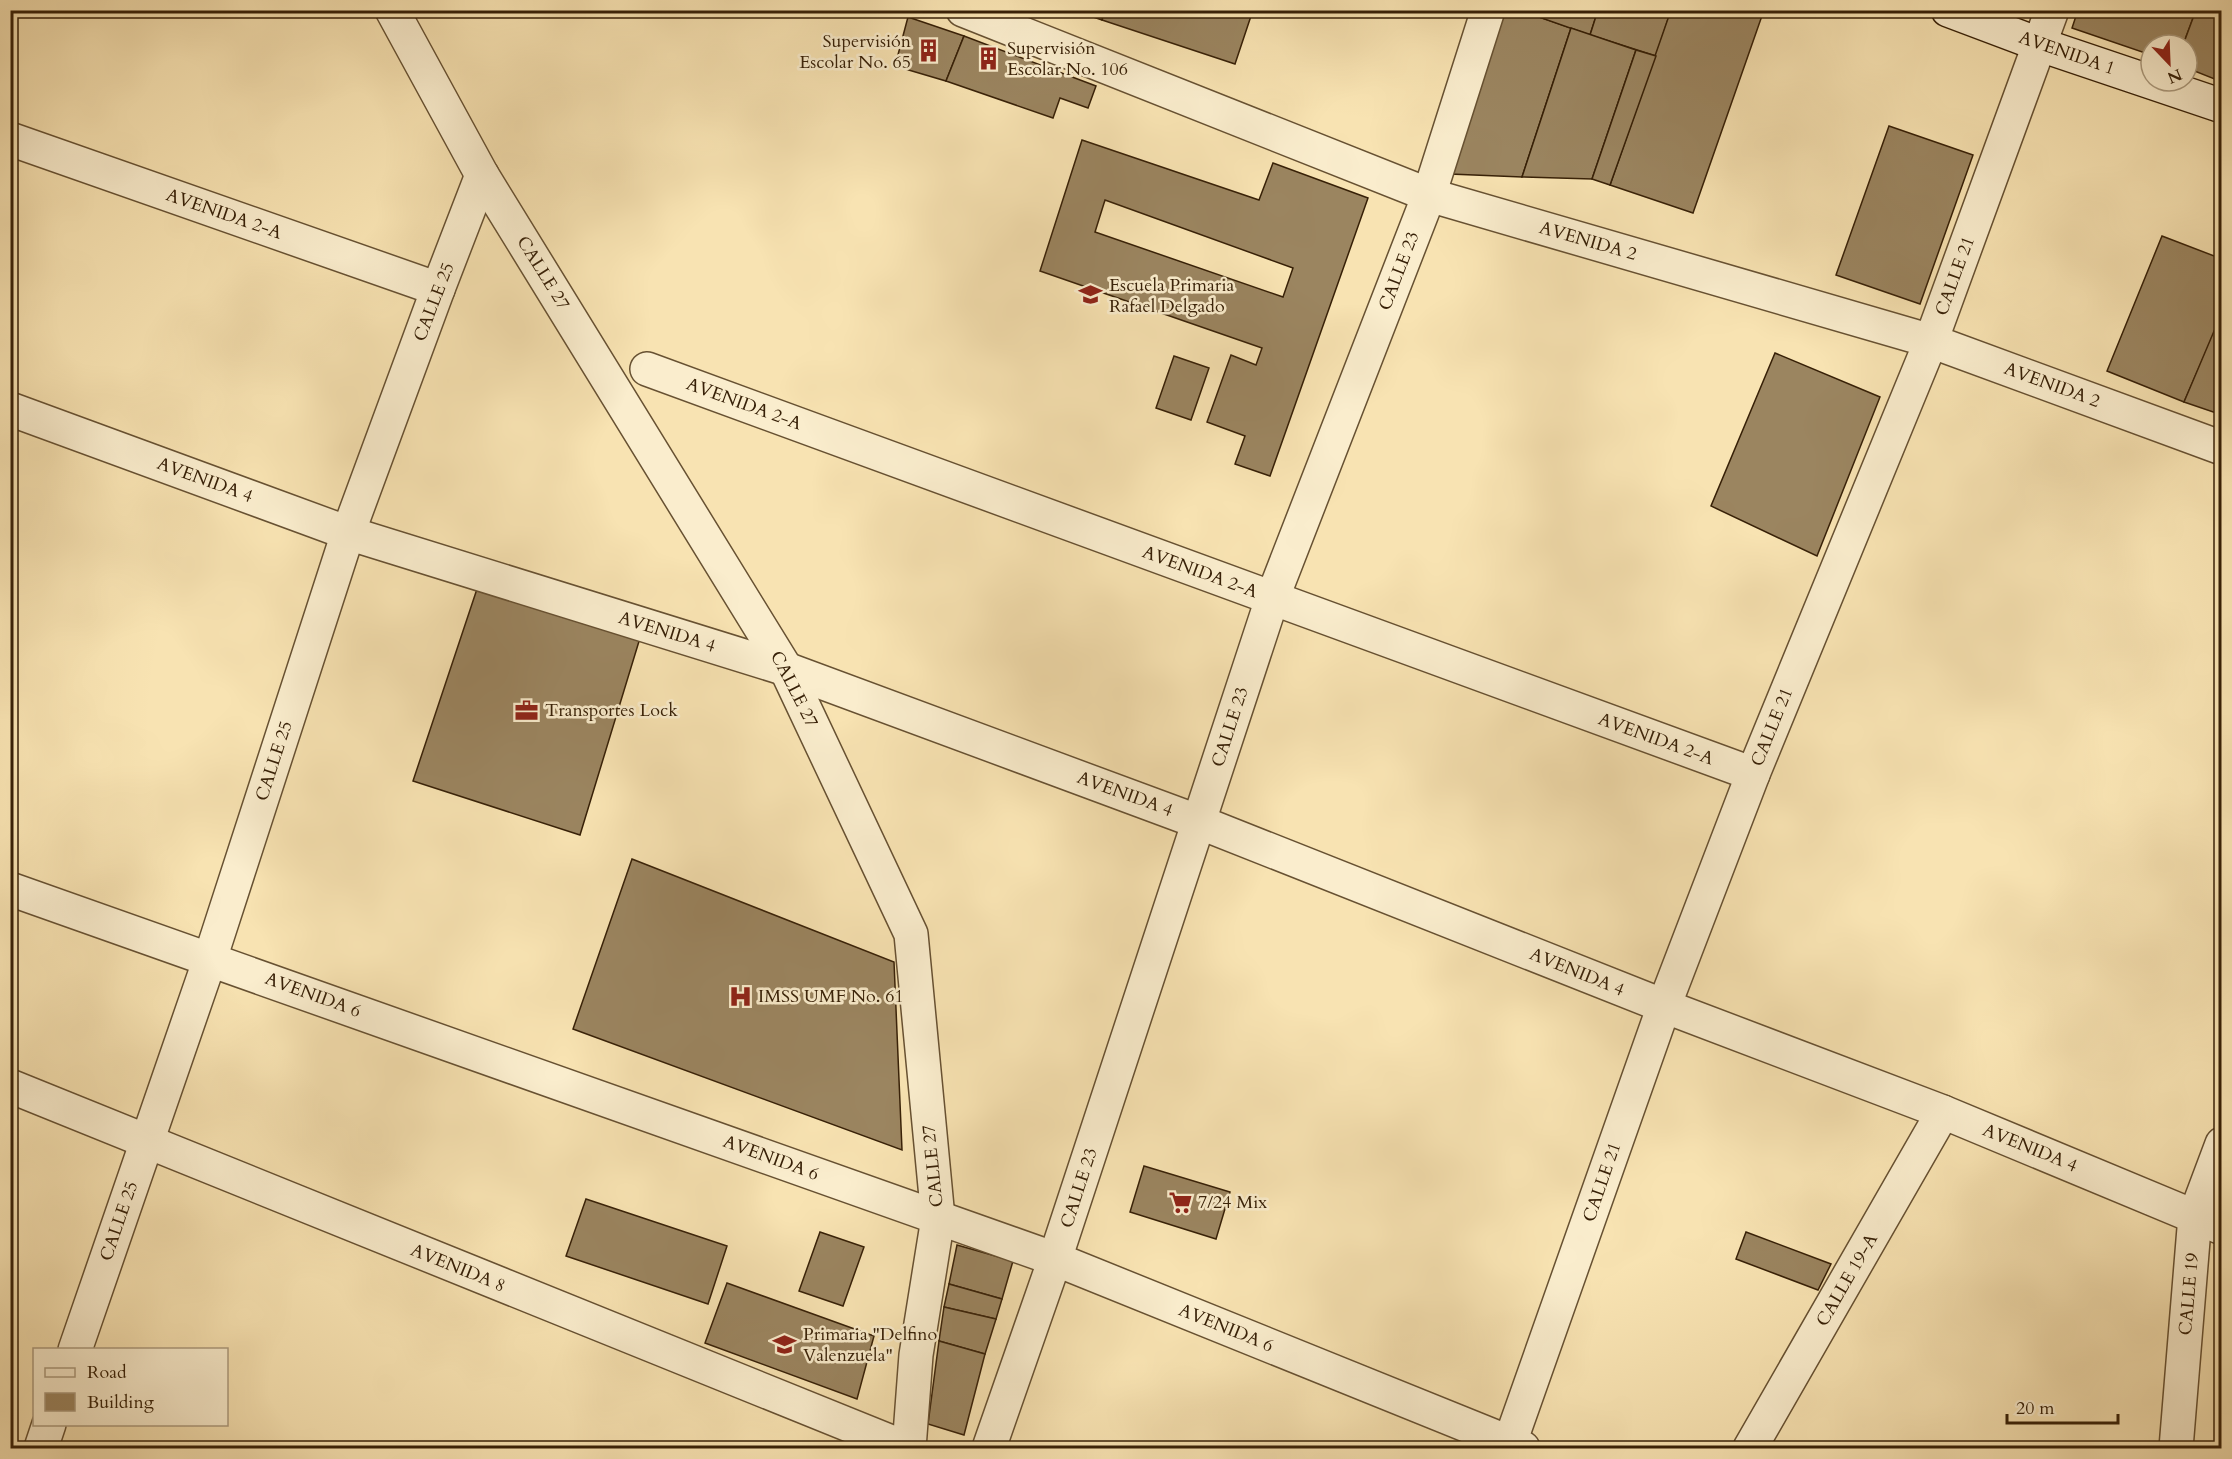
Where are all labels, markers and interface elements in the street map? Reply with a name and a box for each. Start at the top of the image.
street label: AVENIDA 1 [2016,25,2118,81]
place label: Supervisión Escolar No. 65 [799,29,912,75]
north arrow [2139,33,2199,93]
place label: Supervisión Escolar No. 106 [1007,36,1128,82]
building icon: Supervisión Escolar No. 65 [916,38,942,64]
building icon: Supervisión Escolar No. 106 [976,45,1002,71]
text: N [2164,63,2185,89]
street label: AVENIDA 2-A [163,182,285,246]
street label: AVENIDA 2 [1536,215,1640,267]
street label: CALLE 23 [1373,228,1425,314]
street label: CALLE 27 [510,231,576,315]
street label: CALLE 21 [1929,233,1981,319]
street label: CALLE 25 [408,259,460,345]
place label: Escuela Primaria Rafael Delgado [1109,273,1234,319]
school or university icon: Escuela Primaria Rafael Delgado [1078,282,1104,308]
street label: AVENIDA 2 [2001,356,2103,414]
street label: AVENIDA 2-A [683,372,805,436]
street label: AVENIDA 4 [154,451,256,509]
street label: AVENIDA 2-A [1139,540,1261,604]
street label: AVENIDA 4 [615,605,719,659]
street label: CALLE 27 [764,646,824,732]
street label: CALLE 23 [1205,684,1255,770]
street label: CALLE 21 [1745,684,1799,770]
office icon: Transportes Lock [514,697,540,723]
place label: Transportes Lock [545,698,678,723]
street label: AVENIDA 2-A [1595,707,1717,771]
street label: CALLE 25 [249,718,299,804]
street label: AVENIDA 4 [1074,765,1176,823]
street label: AVENIDA 4 [1526,942,1628,1002]
street label: AVENIDA 6 [262,966,364,1024]
hospital icon: IMSS UMF No. 61 [727,983,753,1009]
place label: IMSS UMF No. 61 [758,984,904,1009]
street label: AVENIDA 4 [1979,1118,2081,1178]
street label: CALLE 27 [916,1124,950,1208]
street label: AVENIDA 6 [720,1129,822,1187]
street label: CALLE 21 [1577,1139,1627,1225]
street label: CALLE 23 [1054,1145,1104,1231]
street label: CALLE 25 [94,1178,144,1264]
supermarket icon: 7/24 Mix [1167,1189,1193,1215]
place label: 7/24 Mix [1198,1190,1267,1215]
street label: CALLE 19-A [1810,1229,1884,1331]
street label: AVENIDA 8 [407,1238,509,1298]
street label: CALLE 19 [2173,1252,2205,1336]
street label: AVENIDA 6 [1175,1298,1277,1358]
place label: Primaria "Delfino Valenzuela" [803,1322,938,1368]
school or university icon: Primaria "Delfino Valenzuela" [772,1331,798,1357]
legend [33,1348,228,1426]
text: Road [87,1360,127,1385]
scale bar [2007,1387,2118,1425]
text: Building [87,1390,155,1415]
text: 20 m [2016,1396,2055,1421]

